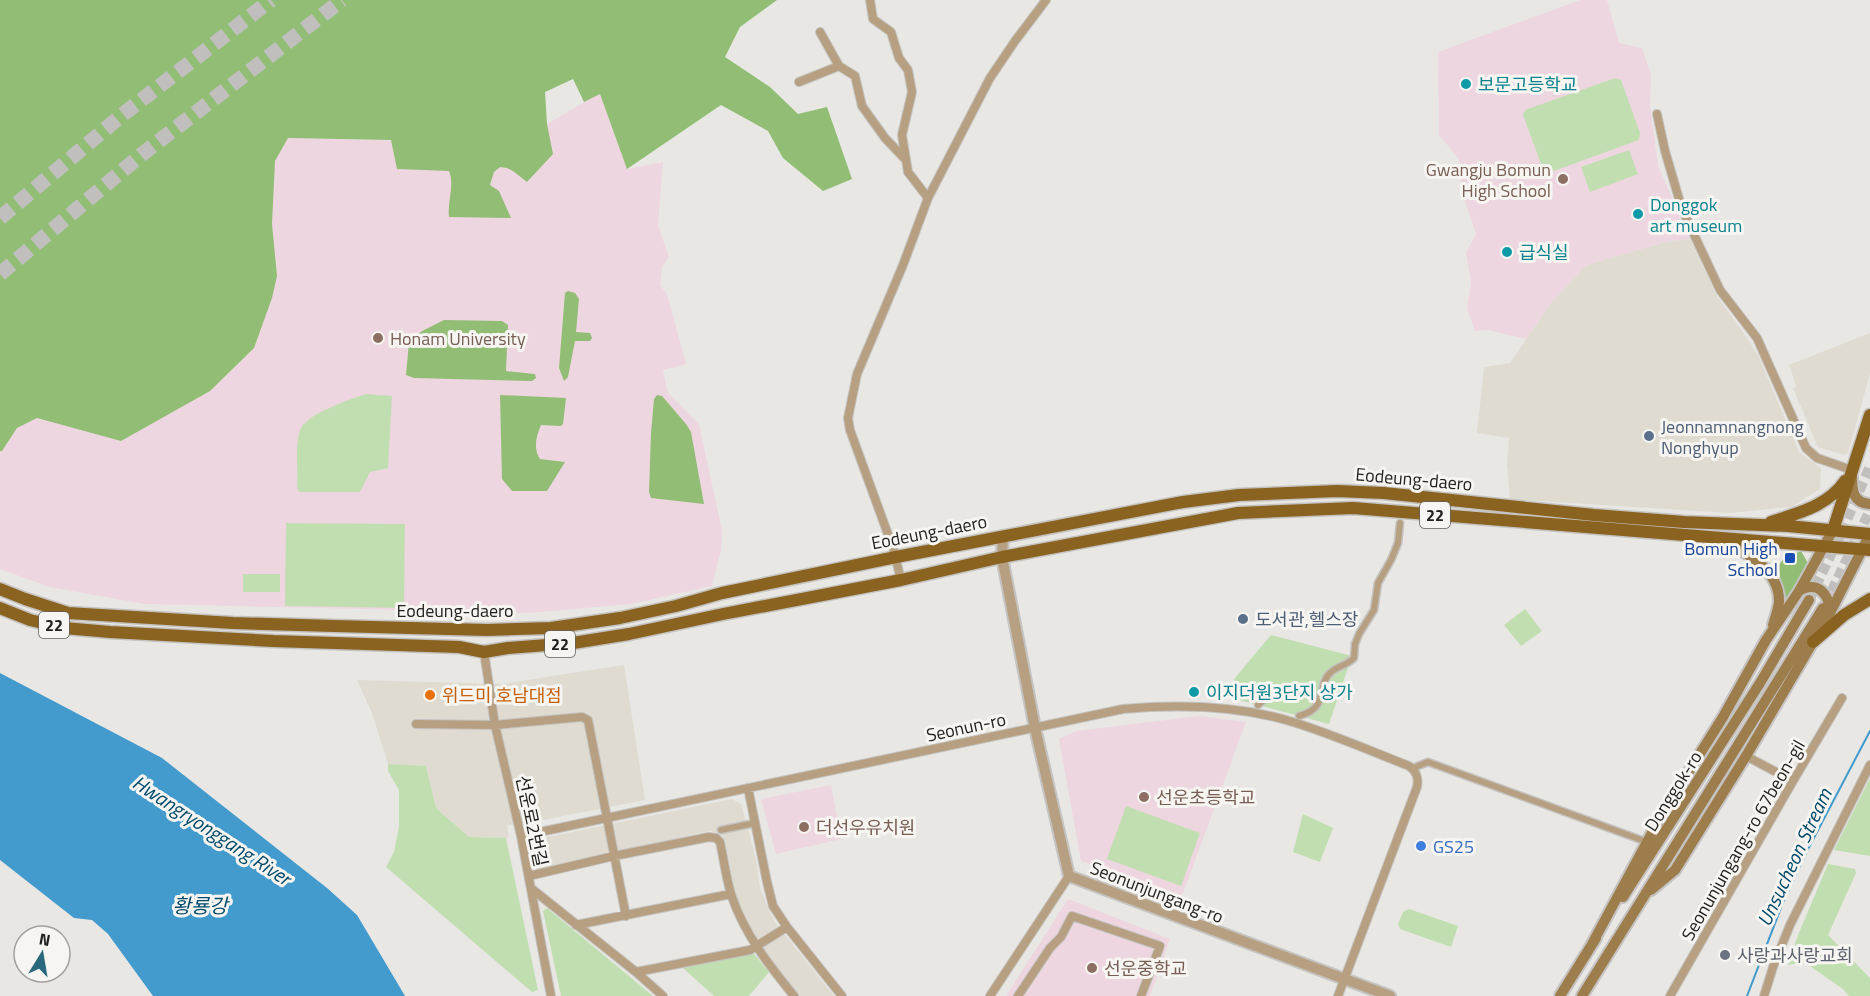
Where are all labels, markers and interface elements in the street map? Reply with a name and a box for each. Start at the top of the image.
place label: 보문고등학교 [1478,71,1577,98]
marker: 보문고등학교 [1459,77,1473,91]
place label: Gwangju Bomun High School [1426,156,1551,204]
marker: Gwangju Bomun High School [1556,172,1570,186]
place label: Donggok art museum [1650,191,1742,239]
marker: Donggok art museum [1631,207,1645,221]
place label: 급식실 [1519,239,1569,266]
marker: 급식실 [1500,245,1514,259]
place label: Honam University [390,325,526,352]
marker: Honam University [371,331,385,345]
place label: Jeonnamnangnong Nonghyup [1661,413,1804,461]
marker: Jeonnamnangnong Nonghyup [1642,429,1656,443]
street label: Eodeung-daero [1354,460,1474,498]
road number: 22 [1420,502,1450,528]
street label: Eodeung-daero [869,508,989,556]
place label: Bomun High School [1684,535,1778,583]
marker: Bomun High School [1783,551,1797,565]
street label: Eodeung-daero [396,597,514,624]
place label: 도서관,헬스장 [1255,606,1358,633]
road number: 22 [39,612,69,638]
marker: 도서관,헬스장 [1236,612,1250,626]
road number: 22 [545,631,575,657]
place label: 이지더원3단지 상가 [1206,679,1353,706]
place label: 위드미 호남대점 [442,682,562,709]
marker: 이지더원3단지 상가 [1187,685,1201,699]
marker: 위드미 호남대점 [423,688,437,702]
street label: Seonun-ro [924,705,1008,749]
street label: Seonunjungang-ro 67beon-gil [1674,735,1812,945]
street label: Donggok-ro [1638,746,1708,836]
water label: Hwangryonggang River [127,767,300,894]
street label: 선운로2번길 [509,773,555,869]
water label: Unsucheon Stream [1748,783,1840,931]
place label: 선운초등학교 [1156,784,1255,811]
marker: 선운초등학교 [1137,790,1151,804]
place label: 더선우유치원 [816,814,915,841]
marker: 더선우유치원 [797,820,811,834]
place label: GS25 [1433,833,1474,860]
marker: GS25 [1414,839,1428,853]
street label: Seonunjungang-ro [1086,854,1228,930]
water label: 황룡강 [172,890,230,921]
north arrow [12,924,72,984]
text: N [37,926,53,952]
place label: 사랑과사랑교회 [1737,942,1853,969]
marker: 사랑과사랑교회 [1718,948,1732,962]
place label: 선운중학교 [1104,955,1187,982]
marker: 선운중학교 [1085,961,1099,975]

